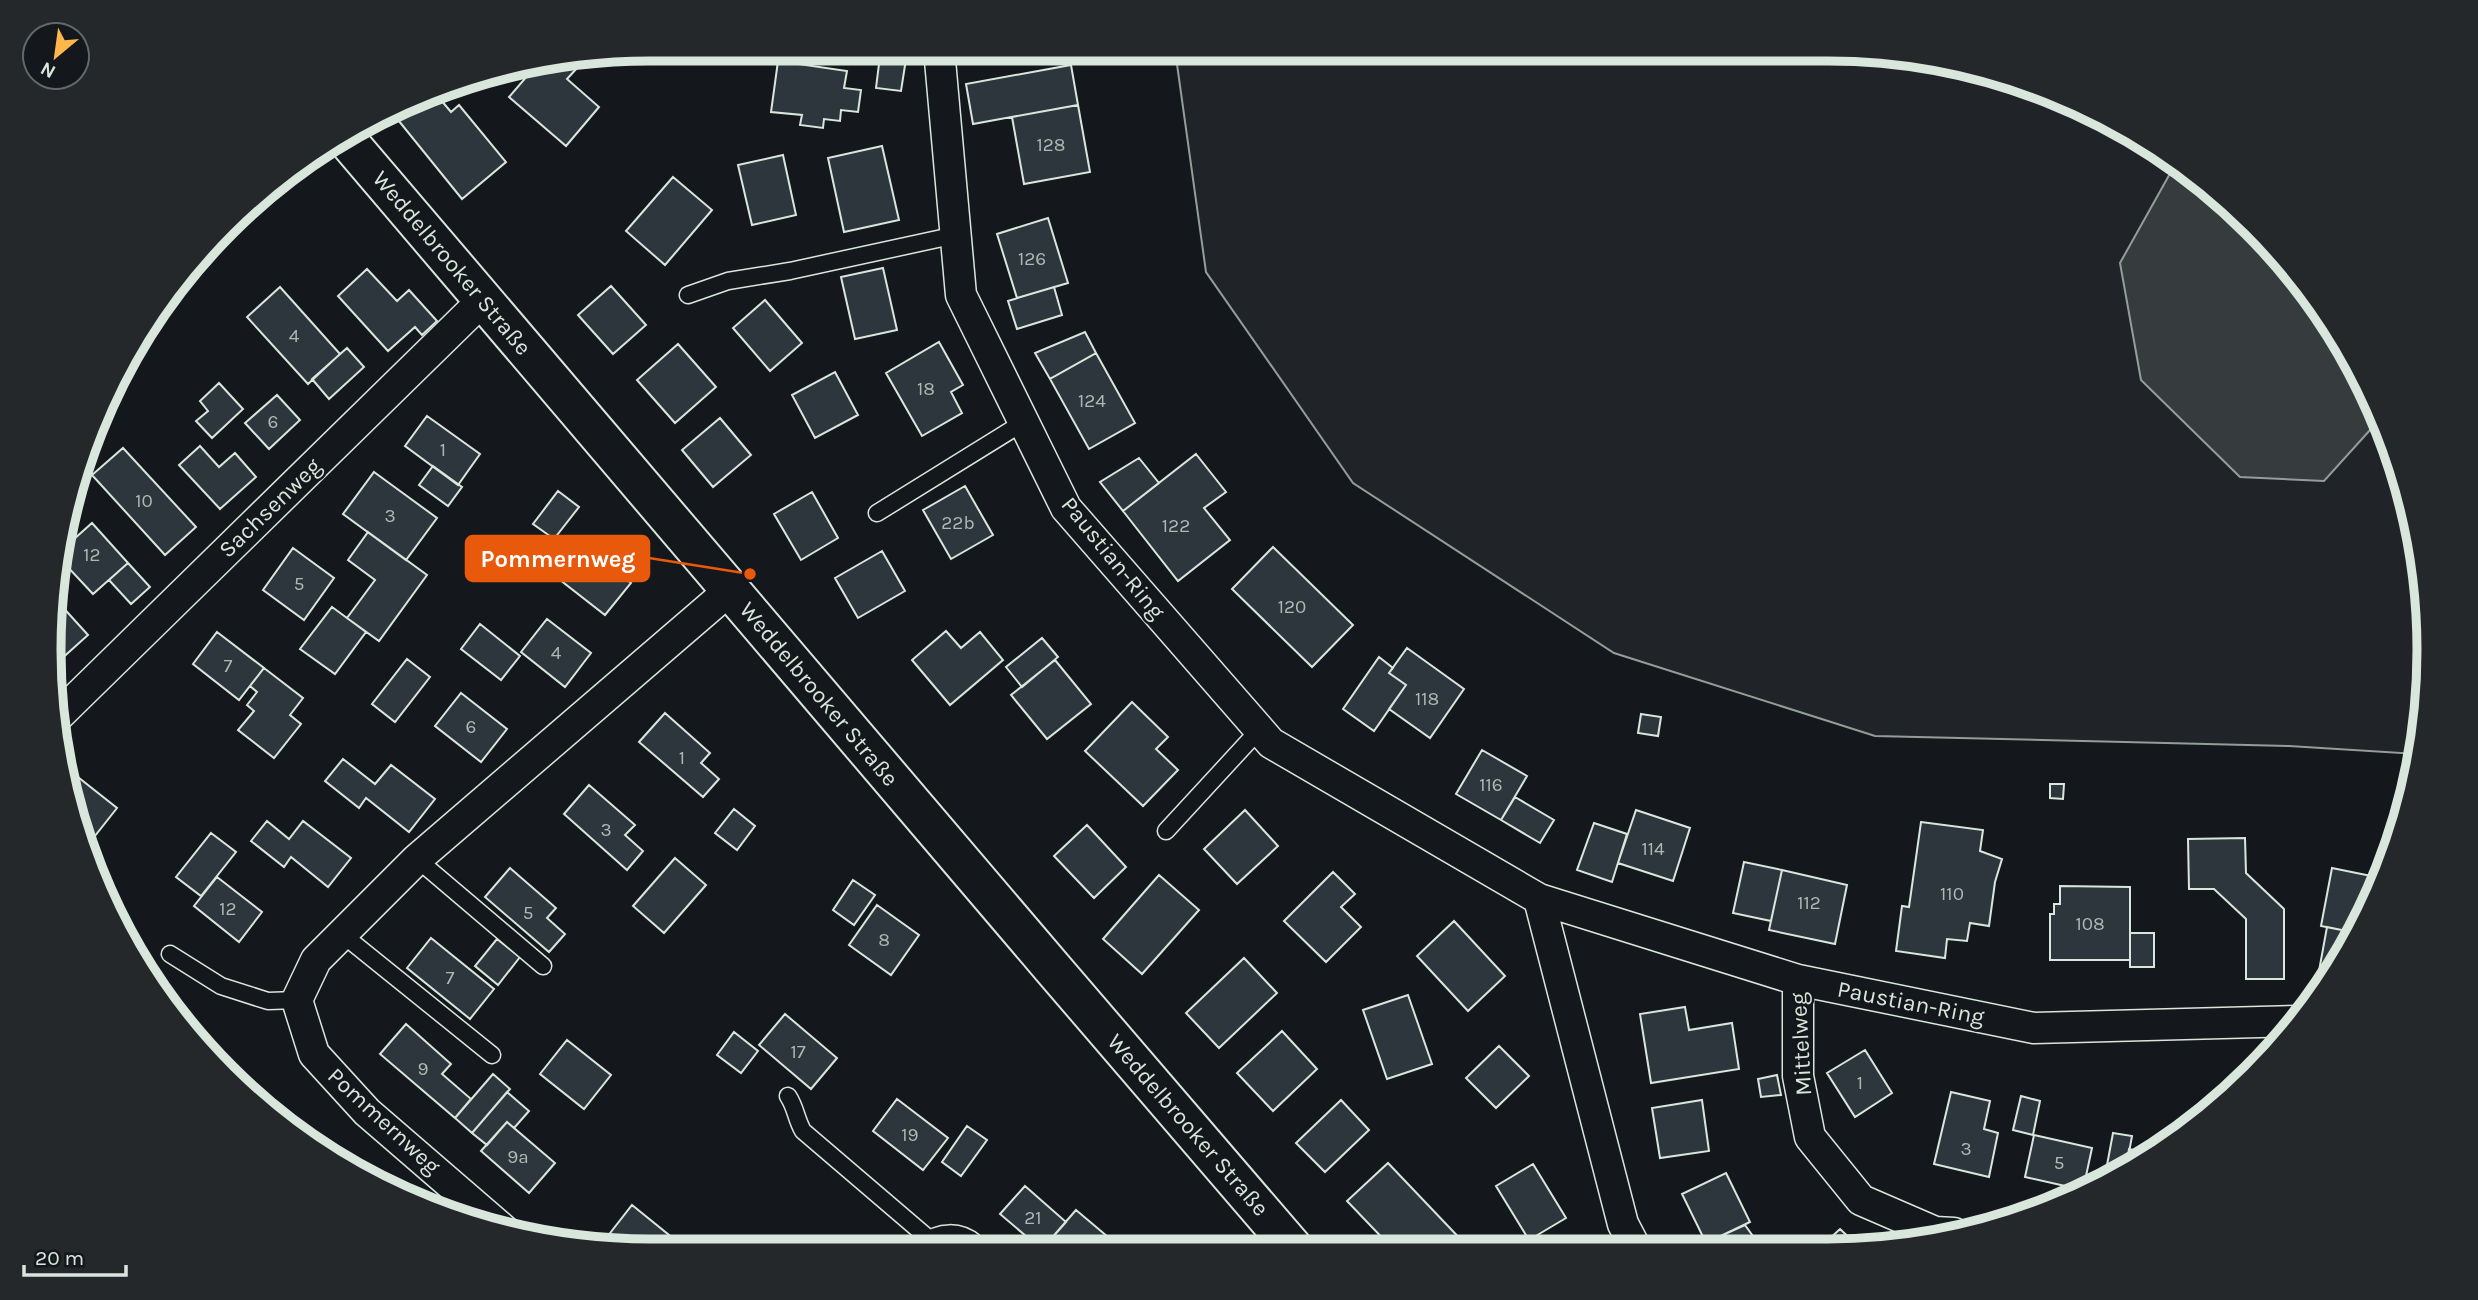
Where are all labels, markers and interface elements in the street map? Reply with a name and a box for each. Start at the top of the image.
north arrow [21,21,91,91]
text: N [37,57,60,83]
house number: 128 [1037,134,1065,156]
street label: Weddelbrooker Straße [367,165,537,361]
house number: 126 [1018,248,1046,270]
house number: 4 [289,325,300,347]
house number: 18 [917,378,935,400]
house number: 124 [1078,390,1106,412]
house number: 6 [268,411,278,433]
house number: 1 [440,439,446,461]
street label: Sachsenweg [213,453,327,563]
house number: 10 [135,490,153,512]
street label: Paustian-Ring [1056,492,1170,625]
house number: 3 [384,505,396,527]
house number: 22b [941,512,975,534]
house number: 122 [1162,515,1190,537]
callout: Pommernweg [466,536,649,581]
house number: 12 [83,544,101,566]
text: Pommernweg [480,545,636,573]
house number: 5 [294,573,304,595]
street label: Weddelbrooker Straße [734,596,904,792]
house number: 120 [1278,596,1306,618]
house number: 4 [551,642,562,664]
house number: 7 [224,655,233,677]
house number: 118 [1415,688,1439,710]
house number: 6 [466,716,476,738]
house number: 1 [679,747,685,769]
house number: 116 [1479,774,1503,796]
house number: 3 [600,819,612,841]
house number: 114 [1641,838,1665,860]
house number: 110 [1940,883,1964,905]
house number: 112 [1797,892,1821,914]
house number: 12 [219,898,237,920]
house number: 5 [523,902,533,924]
house number: 108 [2075,913,2105,935]
house number: 8 [878,929,890,951]
house number: 7 [446,967,455,989]
street label: Paustian-Ring [1835,976,1987,1030]
street label: Mittelweg [1785,992,1817,1096]
street label: Weddelbrooker Straße [1102,1029,1274,1221]
house number: 17 [790,1041,806,1063]
house number: 9 [417,1058,429,1080]
street label: Pommernweg [322,1062,446,1180]
house number: 1 [1857,1072,1863,1094]
house number: 19 [901,1124,919,1146]
house number: 3 [1960,1138,1972,1160]
house number: 9a [507,1146,529,1168]
house number: 5 [2054,1152,2064,1174]
house number: 21 [1024,1207,1042,1229]
scale bar [24,1234,126,1278]
text: 20 m [35,1246,84,1270]

